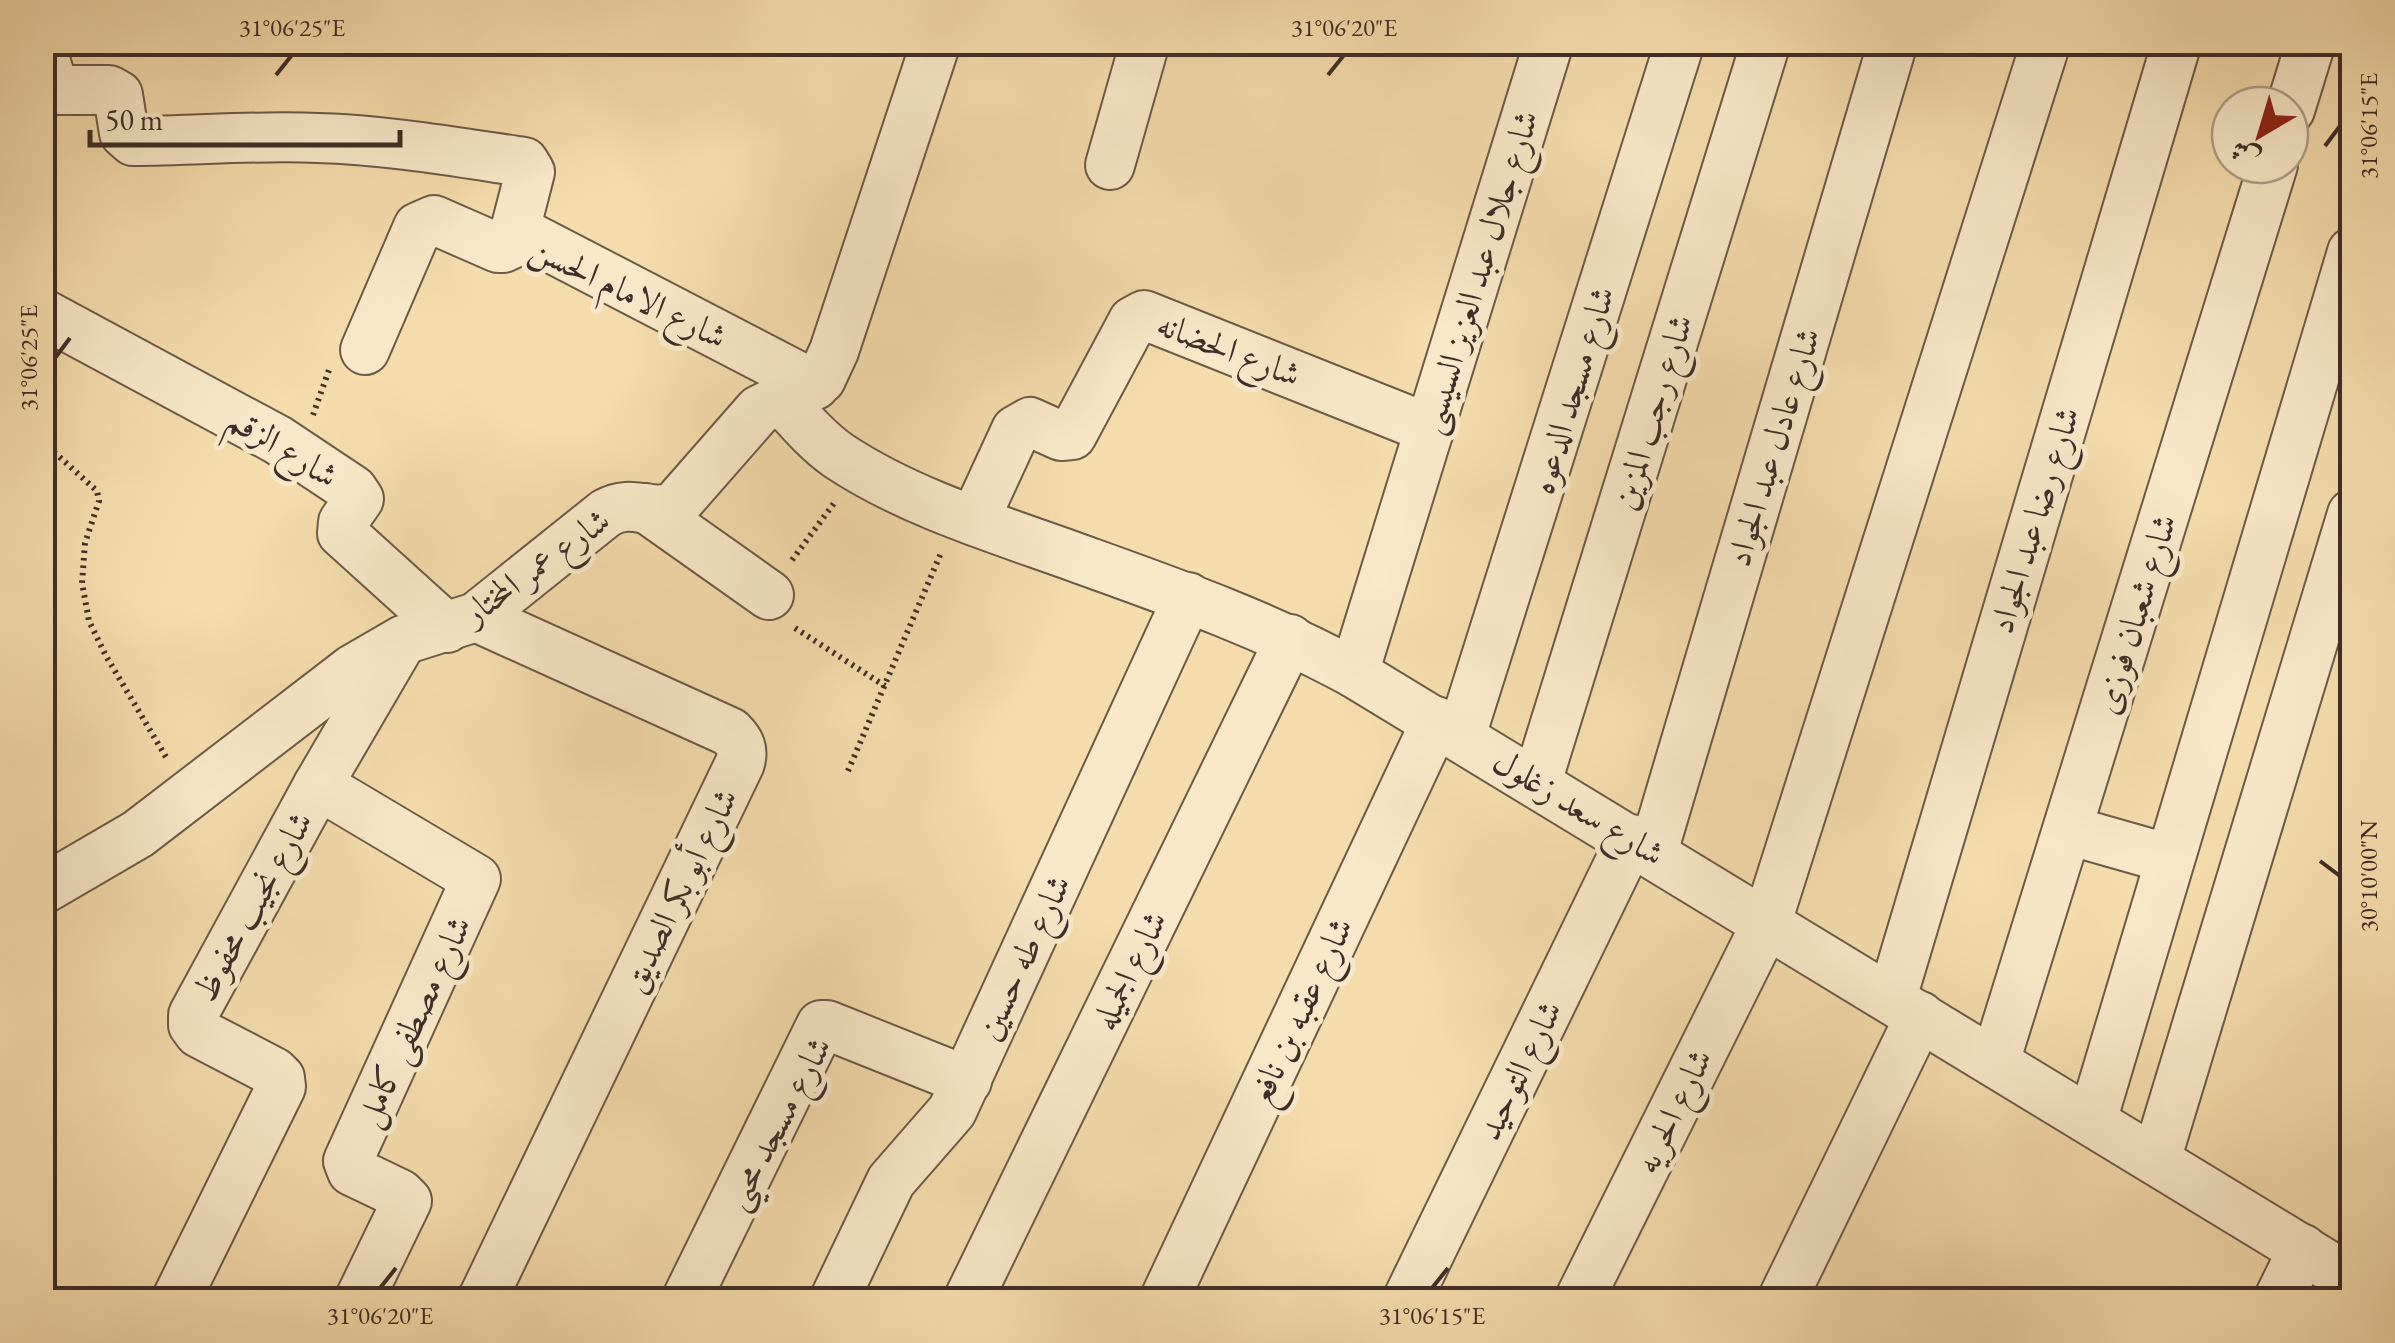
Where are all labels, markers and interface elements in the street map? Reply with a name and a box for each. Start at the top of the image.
text: 31°06'25"E [239,11,345,43]
text: 31°06'20"E [1291,11,1397,43]
text: 31°06'15"E [2352,73,2384,179]
scale bar [90,85,400,147]
north arrow [2210,85,2310,185]
text: 50 m [105,100,163,139]
street label: شارع جلال عبد العزيز السيسى [1407,105,1555,441]
text: ش [2223,132,2267,177]
street label: شارع الامام الحسن [520,225,735,367]
street label: شارع مسجد الدعوه [1519,281,1631,501]
street label: شارع الحضانه [1148,301,1308,403]
text: 31°06'25"E [12,305,44,411]
street label: شارع رجب المزين [1600,309,1709,517]
street label: شارع عادل عبد الجواد [1715,322,1837,574]
street label: شارع الزقم [214,396,347,507]
street label: شارع رضا عبد الجواد [1978,401,2096,641]
street label: شارع عمر المختار [451,497,623,642]
street label: شارع شعبان فوزى [2083,508,2193,722]
street label: شارع سعد زغلول [1481,738,1673,881]
street label: شارع أبو بكر الصديق [609,780,754,1002]
street label: شارع نجيب محفوظ [181,803,328,1012]
text: 30°10'00"N [2352,820,2384,932]
street label: شارع طه حسين [965,867,1087,1050]
street label: شارع الجميله [1080,903,1183,1040]
street label: شارع مصطفى كامل [344,908,487,1136]
street label: شارع عقبه بن نافع [1236,910,1371,1116]
street label: شارع التوحيد [1465,992,1578,1150]
street label: شارع مسجد محيى [712,1028,847,1221]
street label: شارع الحريه [1623,1041,1728,1184]
text: 31°06'20"E [327,1299,433,1331]
text: 31°06'15"E [1379,1299,1485,1331]

